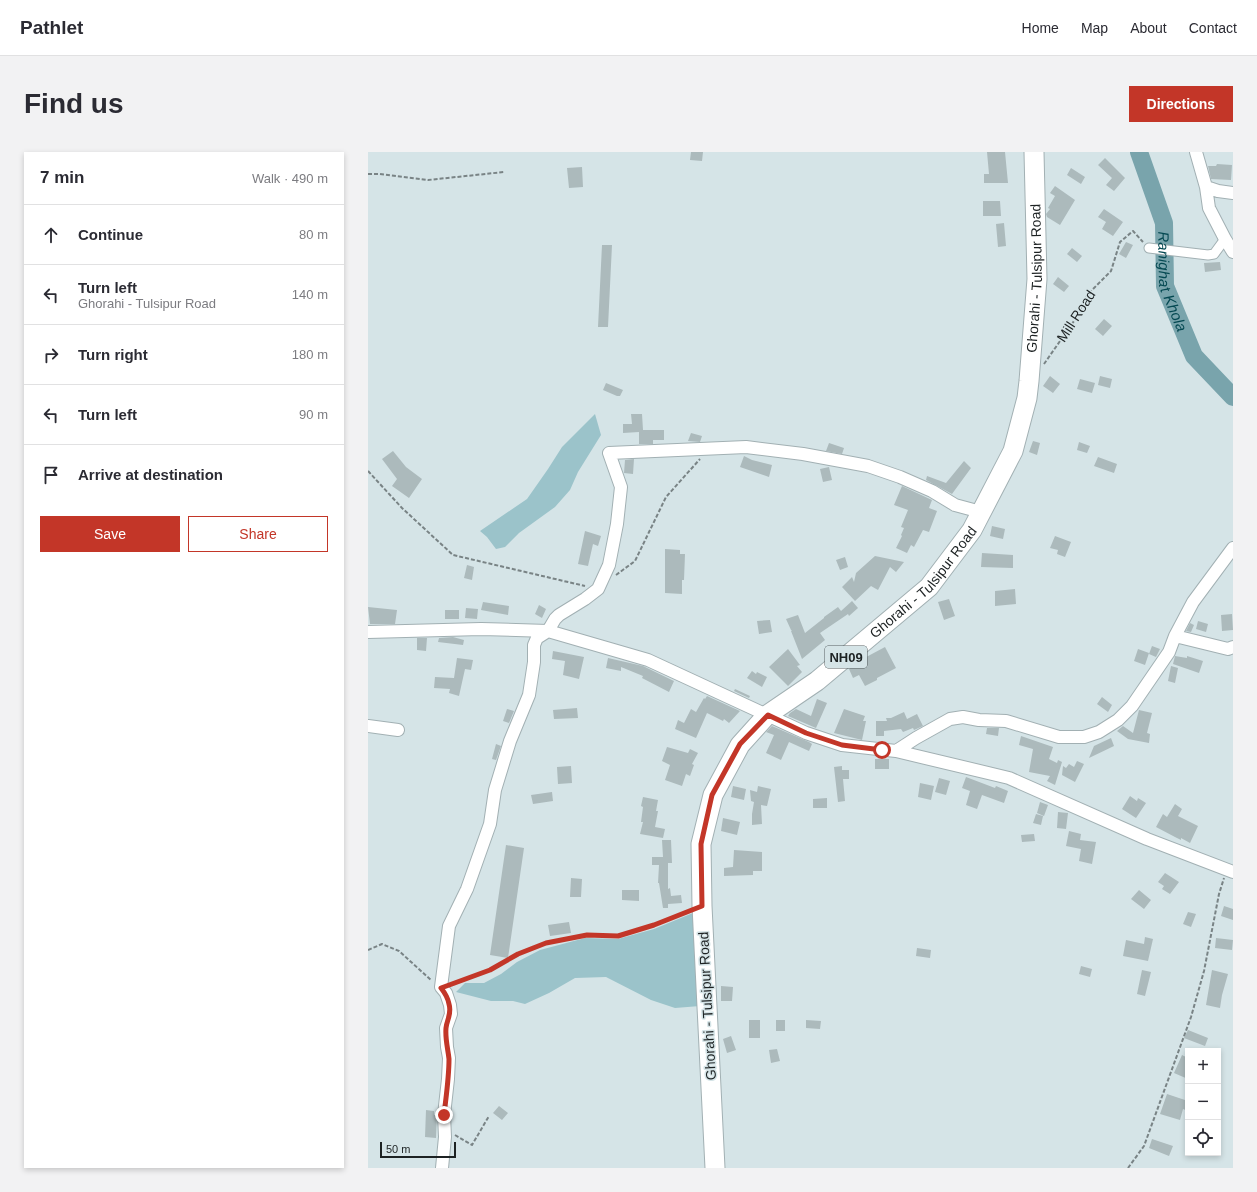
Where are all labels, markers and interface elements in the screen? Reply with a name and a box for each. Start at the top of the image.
text: Pathlet [20,17,83,38]
text: Home [1022,20,1059,36]
text: Map [1081,20,1108,36]
text: About [1130,20,1167,36]
text: Contact [1189,20,1237,36]
button: Directions [1129,86,1233,122]
text: Find us [24,88,124,119]
text: 7 min [40,168,84,187]
text: Walk · 490 m [252,171,328,186]
street label: Ghorahi - Tulsipur Road [1023,204,1045,353]
icon: ahead [40,224,62,246]
text: Continue [78,226,143,243]
text: 80 m [299,227,328,242]
water label: Ranighat Khola [1156,231,1191,334]
text: Turn left [78,279,137,296]
icon: left [40,284,62,306]
text: 140 m [292,287,328,302]
street label: Mill Road [1053,287,1099,345]
text: Ghorahi - Tulsipur Road [78,296,216,311]
icon: right [40,344,62,366]
text: Turn right [78,346,148,363]
text: 180 m [292,347,328,362]
icon: left [40,404,62,426]
text: Turn left [78,406,137,423]
text: 90 m [299,407,328,422]
icon: arrive [40,464,62,486]
text: Arrive at destination [78,466,223,483]
button: Save [40,516,180,552]
button: Share [188,516,328,552]
street label: Ghorahi - Tulsipur Road [866,523,980,641]
road number: NH09 [825,646,867,668]
route start [873,741,891,759]
street label: Ghorahi - Tulsipur Road [695,931,719,1081]
map controls [1185,1048,1221,1156]
button: + [1185,1048,1221,1084]
button: − [1185,1084,1221,1120]
route end [435,1106,453,1124]
button: locate [1185,1120,1221,1156]
scale bar [380,1140,456,1159]
text: 50 m [386,1143,410,1155]

